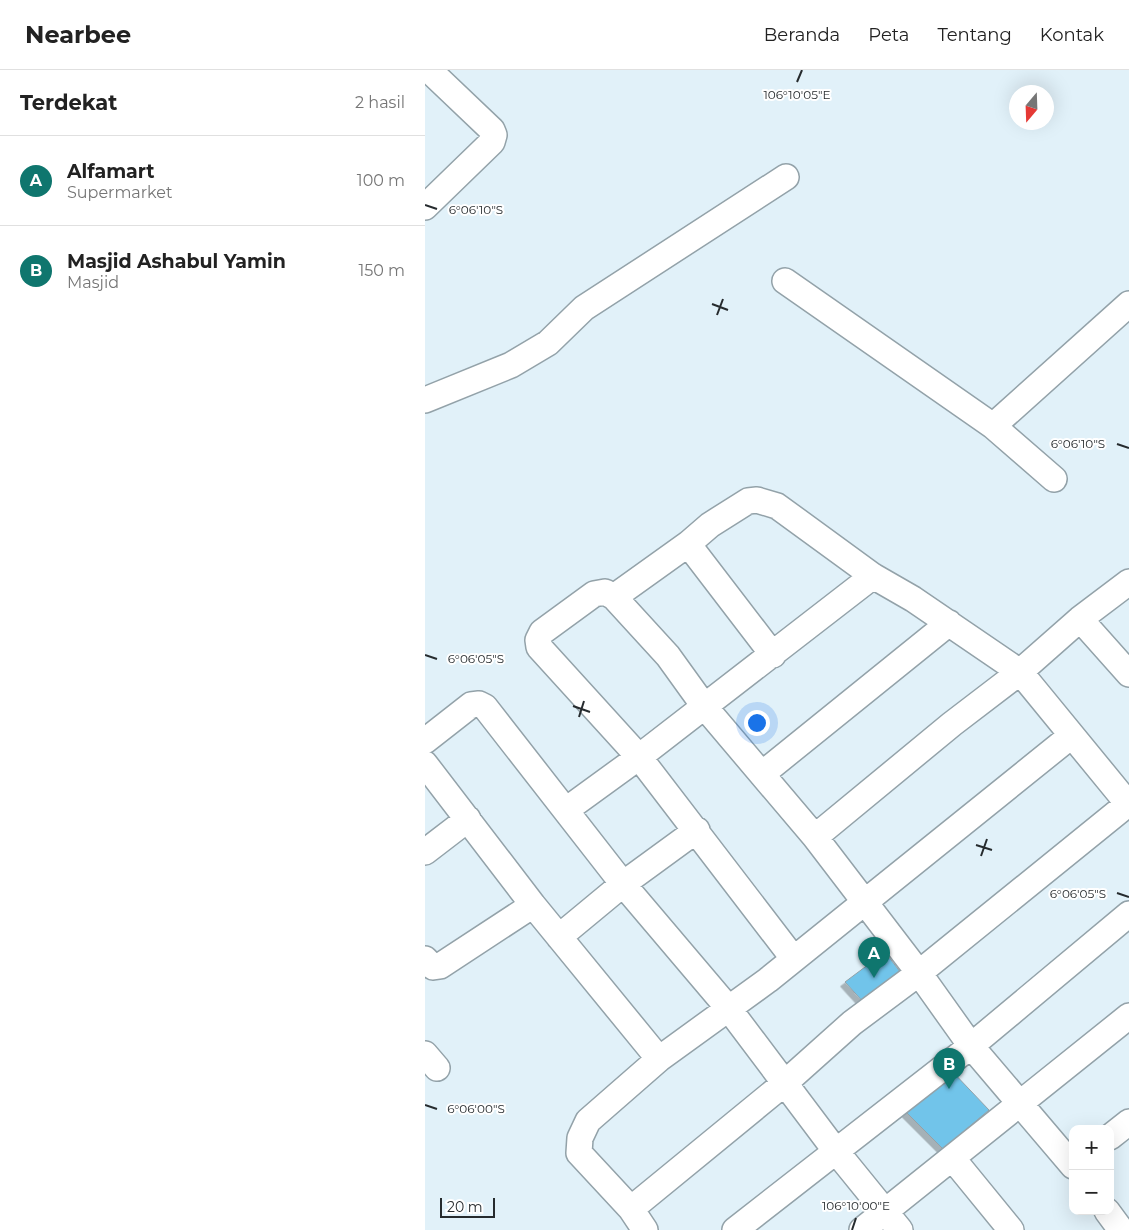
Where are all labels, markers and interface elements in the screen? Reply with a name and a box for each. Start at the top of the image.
text: Nearbee [25,20,131,49]
text: Beranda [764,24,840,46]
text: Peta [868,24,909,46]
text: Tentang [937,24,1012,46]
text: Kontak [1040,24,1104,46]
north arrow [1009,85,1054,130]
text: 106°10'05"E [764,87,831,102]
text: Terdekat [20,90,117,115]
text: 2 hasil [355,93,405,112]
text: Alfamart [67,160,155,183]
text: A [30,171,42,190]
text: 100 m [357,171,405,190]
text: Supermarket [67,183,173,202]
text: 6°06'10"S [449,202,503,217]
text: Masjid Ashabul Yamin [67,250,286,273]
text: B [30,261,42,280]
text: 150 m [358,261,405,280]
text: Masjid [67,273,119,292]
text: 6°06'10"S [1051,436,1105,451]
text: 6°06'05"S [448,651,504,666]
your location [744,710,770,736]
text: 6°06'05"S [1050,886,1106,901]
pin: A [858,937,890,978]
pin: B [933,1048,965,1089]
text: 6°06'00"S [447,1101,505,1116]
map controls [1069,1125,1114,1215]
button: + [1069,1125,1114,1170]
button: − [1069,1170,1114,1215]
scale bar [440,1195,495,1218]
text: 20 m [447,1198,483,1216]
text: 106°10'00"E [822,1198,890,1213]

